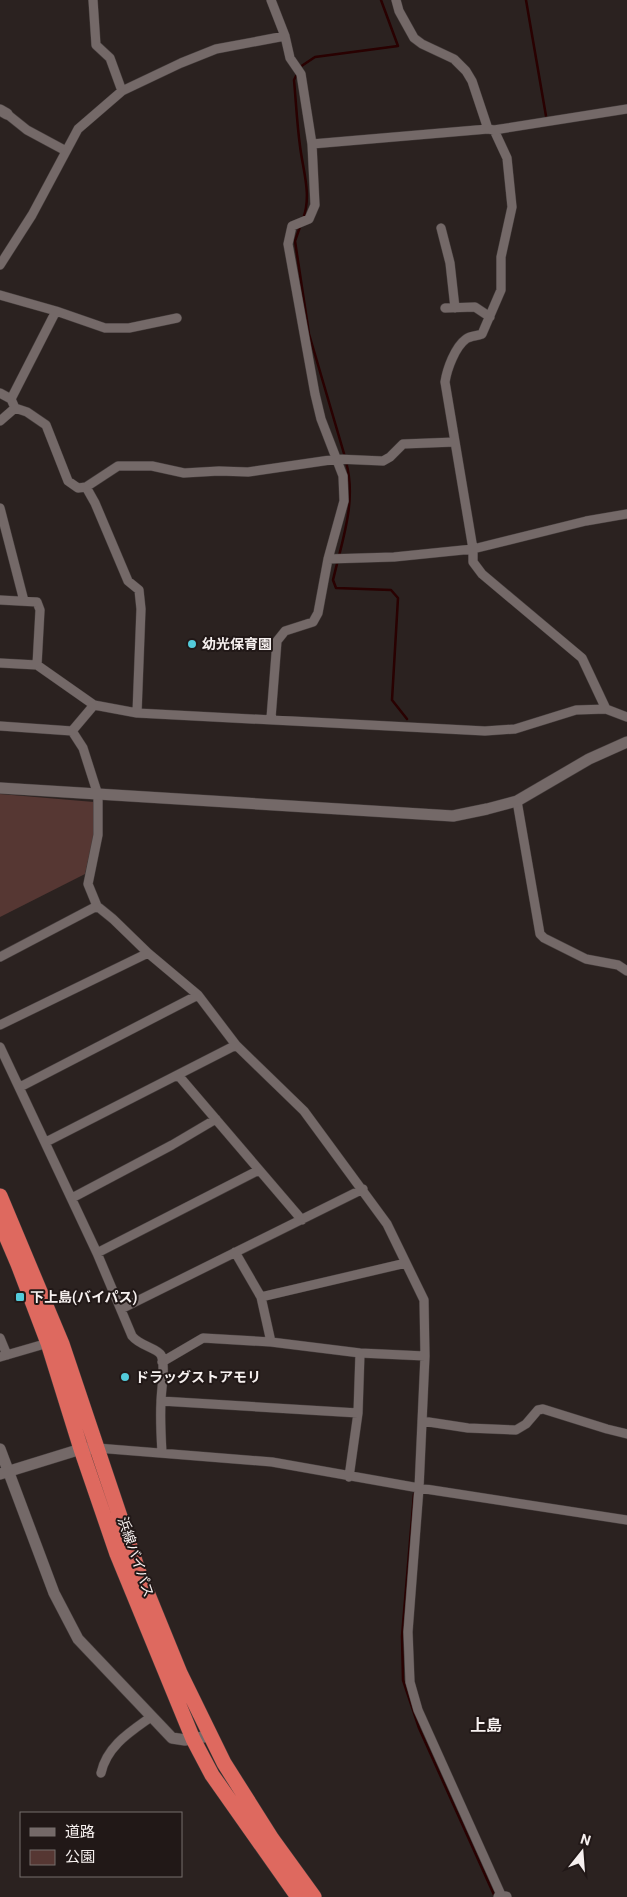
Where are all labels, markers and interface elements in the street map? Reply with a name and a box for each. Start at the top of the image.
place label: 幼光保育園 [202,636,272,652]
marker: 幼光保育園 [186,638,198,650]
place label: 下上島(バイパス) [30,1289,138,1306]
marker: 下上島(バイパス) [14,1291,26,1303]
place label: ドラッグストアモリ [135,1369,261,1385]
marker: ドラッグストアモリ [119,1371,131,1383]
street label: 浜線バイパス [115,1515,157,1599]
district label: 上島 [470,1716,502,1735]
legend [20,1812,182,1877]
text: 道路 [65,1823,95,1841]
north arrow [557,1827,607,1877]
text: N [579,1830,593,1849]
text: 公園 [65,1848,95,1866]

